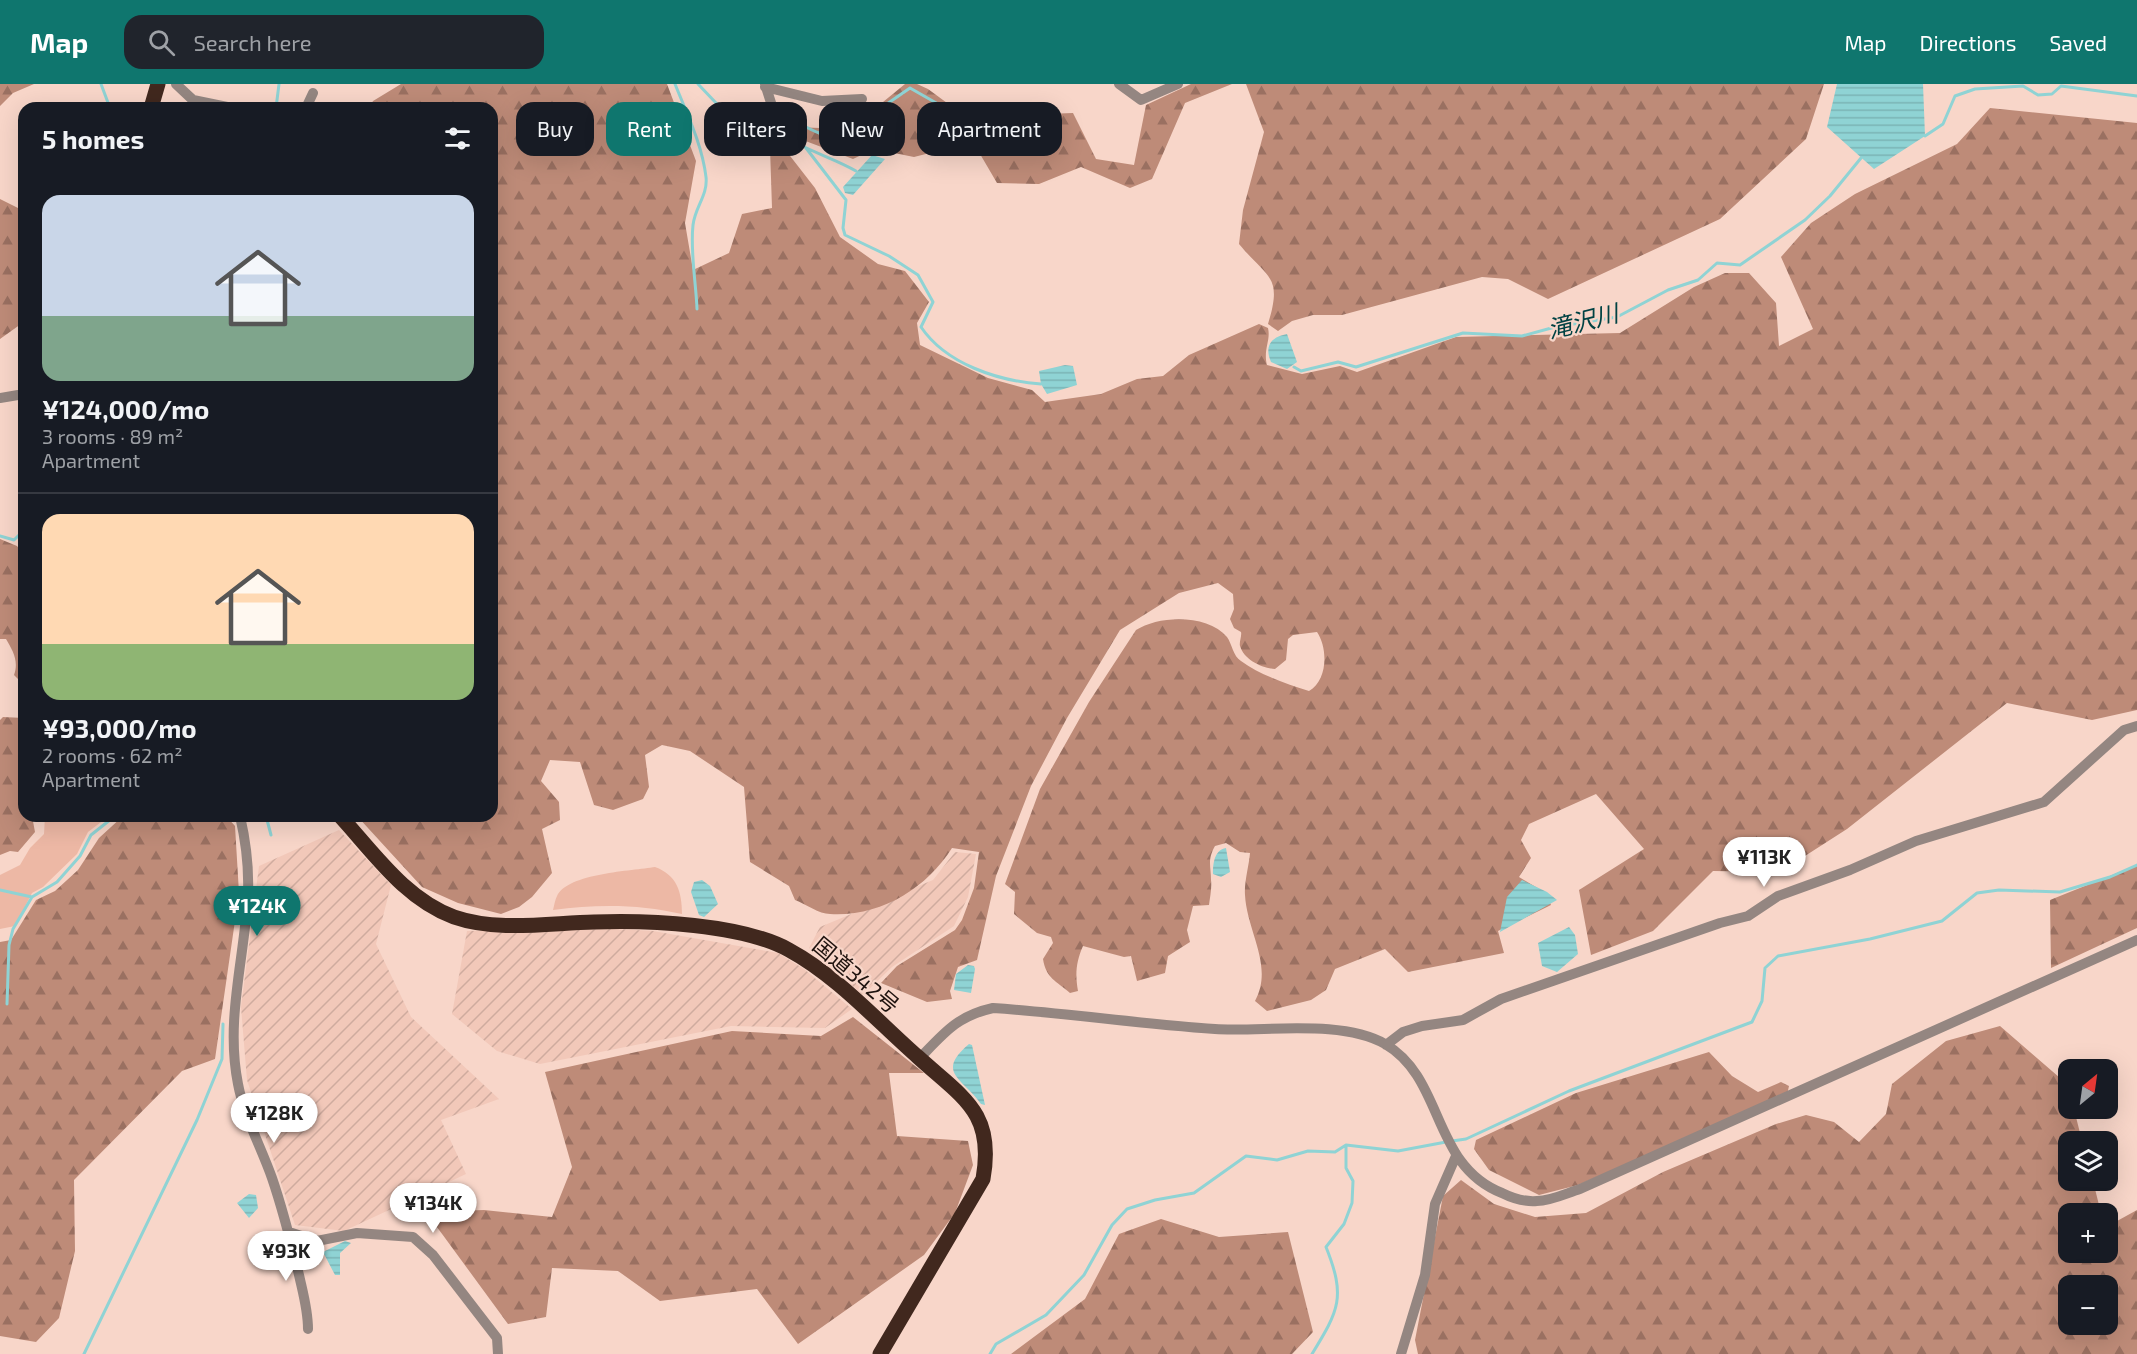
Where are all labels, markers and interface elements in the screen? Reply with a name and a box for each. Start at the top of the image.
search box [124,15,544,69]
text: Map [30,25,88,59]
icon: search [145,26,178,59]
text: Search here [193,29,312,55]
text: Map [1844,30,1887,55]
text: Directions [1920,30,2016,55]
text: Saved [2049,30,2107,55]
chip: Buy [516,102,594,156]
chip: Rent [606,102,692,156]
chip: Filters [704,102,807,156]
chip: New [819,102,905,156]
chip: Apartment [917,102,1062,156]
icon: filters [441,122,474,155]
text: 5 homes [42,123,144,154]
icon: home [204,234,312,342]
water label: 滝沢川 [1544,297,1624,343]
text: ¥124,000/mo [42,393,209,424]
text: 3 rooms · 89 m² [42,424,183,448]
text: Apartment [42,448,140,472]
icon: home [204,553,312,661]
text: ¥93,000/mo [42,712,197,743]
text: 2 rooms · 62 m² [42,743,182,767]
text: Apartment [42,767,140,791]
pin: ¥113K [1722,837,1806,888]
text: ¥113K [1737,844,1791,868]
pin: ¥124K [215,886,299,937]
text: ¥124K [228,893,286,917]
street label: 国道342号 [808,931,905,1018]
north arrow [2058,1059,2118,1119]
map controls [2058,1059,2118,1335]
pin: ¥128K [232,1093,316,1144]
text: ¥128K [245,1100,303,1124]
button: layers [2058,1131,2118,1191]
pin: ¥134K [391,1183,475,1234]
text: ¥134K [404,1190,462,1214]
button: + [2058,1203,2118,1263]
pin: ¥93K [250,1231,322,1282]
text: ¥93K [261,1238,311,1262]
button: − [2058,1275,2118,1335]

